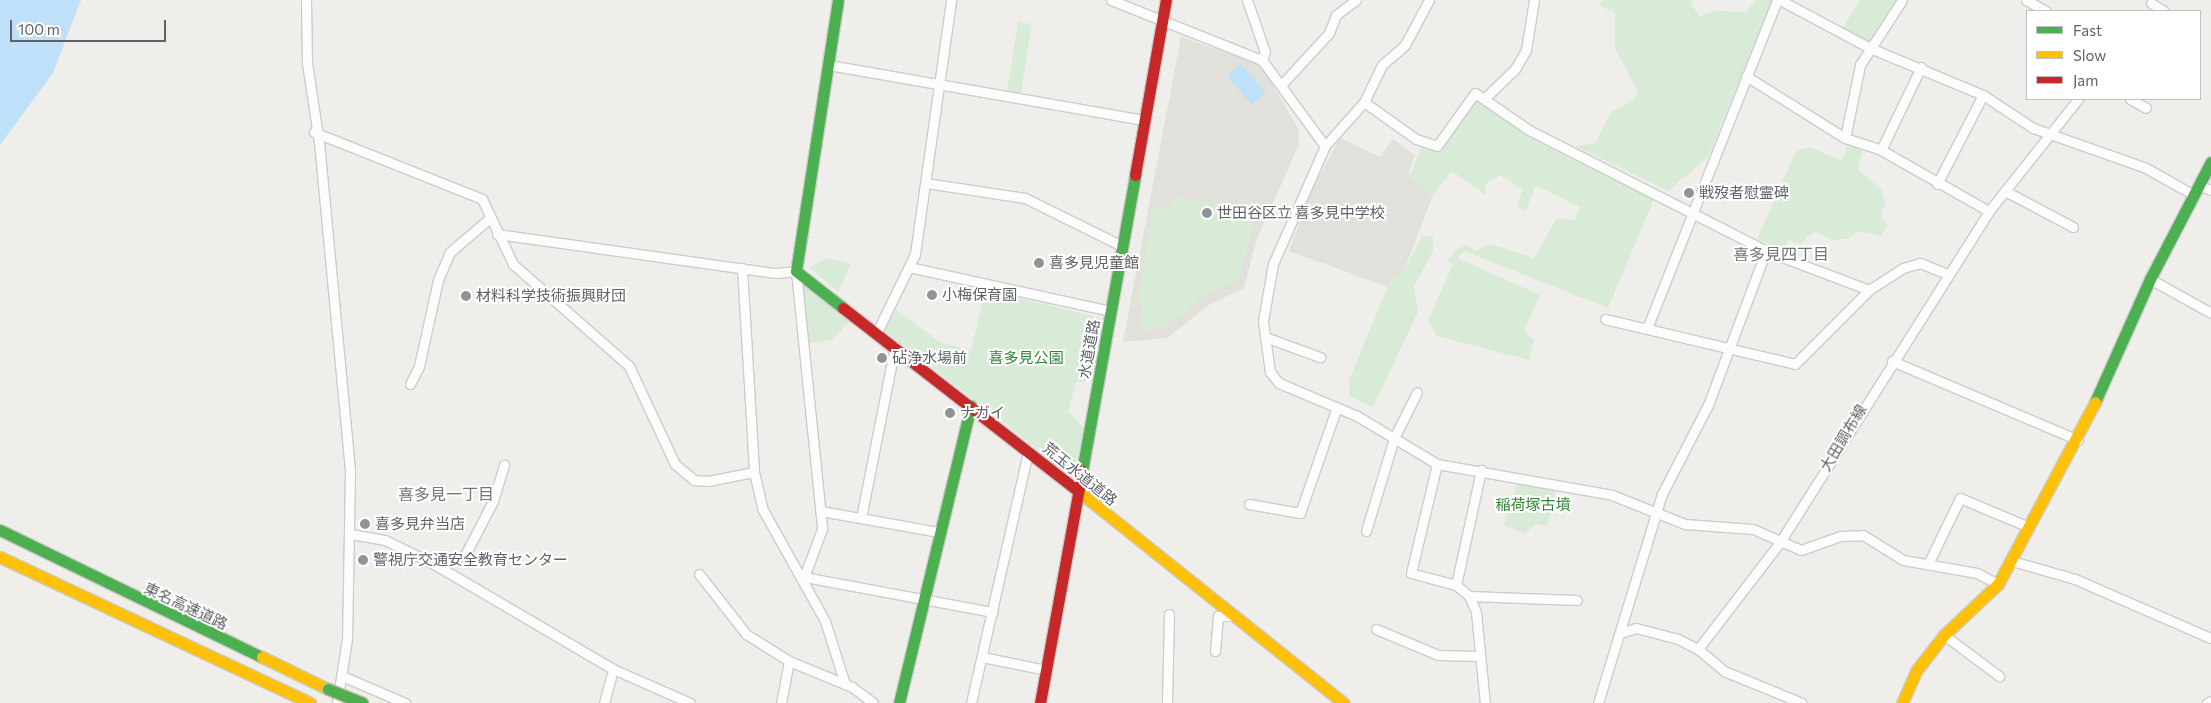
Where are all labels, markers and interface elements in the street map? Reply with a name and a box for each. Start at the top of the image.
scale bar [12,10,169,42]
legend [2026,10,2201,100]
text: 100 m [18,20,60,38]
text: Fast [2073,21,2102,39]
text: Slow [2073,46,2106,64]
text: Jam [2073,71,2098,89]
place label: 戦歿者慰霊碑 [1699,184,1789,202]
marker: 戦歿者慰霊碑 [1683,187,1695,199]
place label: 世田谷区立 喜多見中学校 [1217,204,1385,222]
marker: 世田谷区立 喜多見中学校 [1201,207,1213,219]
district label: 喜多見四丁目 [1733,244,1829,264]
place label: 喜多見児童館 [1049,254,1139,272]
marker: 喜多見児童館 [1033,257,1045,269]
place label: 小梅保育園 [942,286,1017,304]
place label: 材料科学技術振興財団 [476,287,626,305]
marker: 小梅保育園 [926,289,938,301]
marker: 材料科学技術振興財団 [460,290,472,302]
street label: 水道道路 [1075,318,1103,380]
place label: 砧浄水場前 [892,349,967,367]
park label: 喜多見公園 [989,349,1063,367]
marker: 砧浄水場前 [876,352,888,364]
street label: 大田調布線 [1816,401,1870,475]
place label: ナガイ [960,404,1005,422]
marker: ナガイ [944,407,956,419]
street label: 荒玉水道道路 [1039,439,1121,509]
district label: 喜多見一丁目 [398,484,494,504]
park label: 稲荷塚古墳 [1496,496,1570,514]
place label: 喜多見弁当店 [375,515,465,533]
marker: 喜多見弁当店 [359,518,371,530]
place label: 警視庁交通安全教育センター [373,551,568,569]
marker: 警視庁交通安全教育センター [357,554,369,566]
street label: 東名高速道路 [141,579,231,633]

